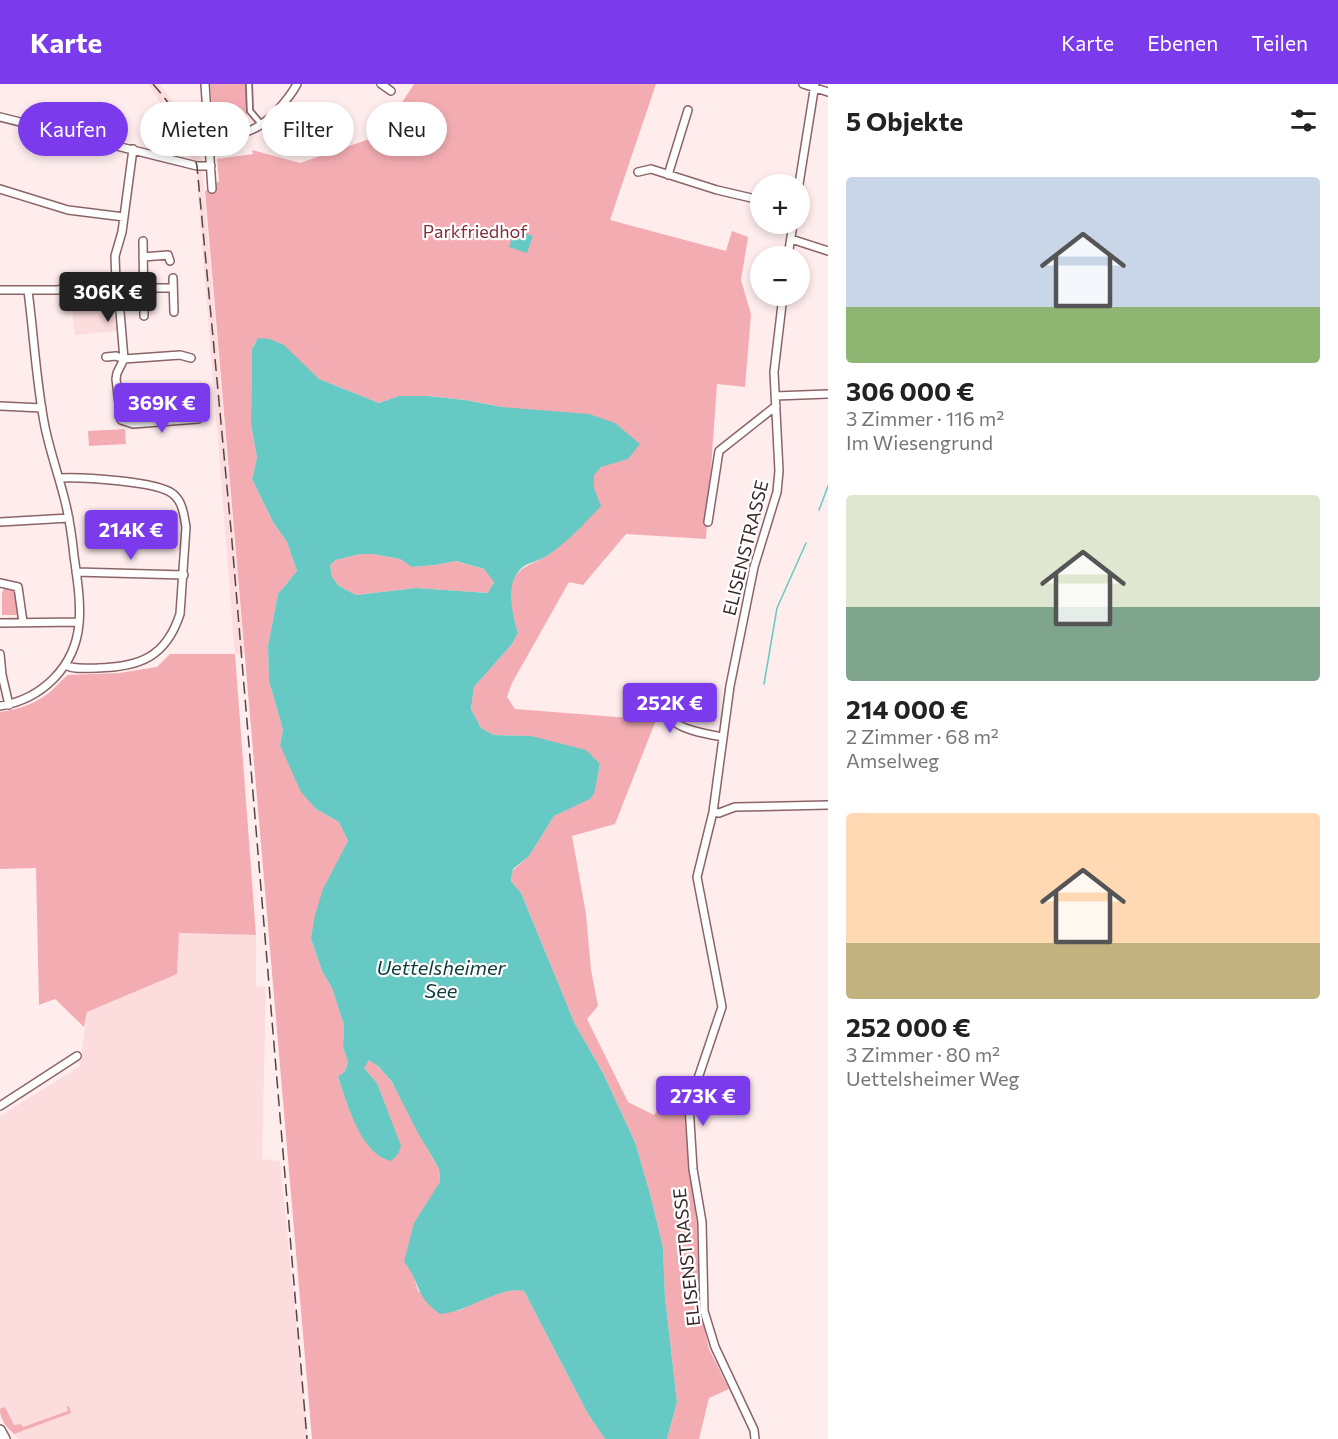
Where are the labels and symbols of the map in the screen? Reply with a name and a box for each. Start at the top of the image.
park label: Parkfriedhof [423,220,528,242]
pin: 306K € [59,272,157,323]
pin: 369K € [113,383,211,434]
street label: ELISENSTRASSE [718,478,773,618]
pin: 214K € [82,510,180,561]
pin: 252K € [621,683,719,734]
water label: Uettelsheimer See [376,955,507,1002]
pin: 273K € [654,1076,752,1127]
street label: ELISENSTRASSE [668,1187,704,1327]

